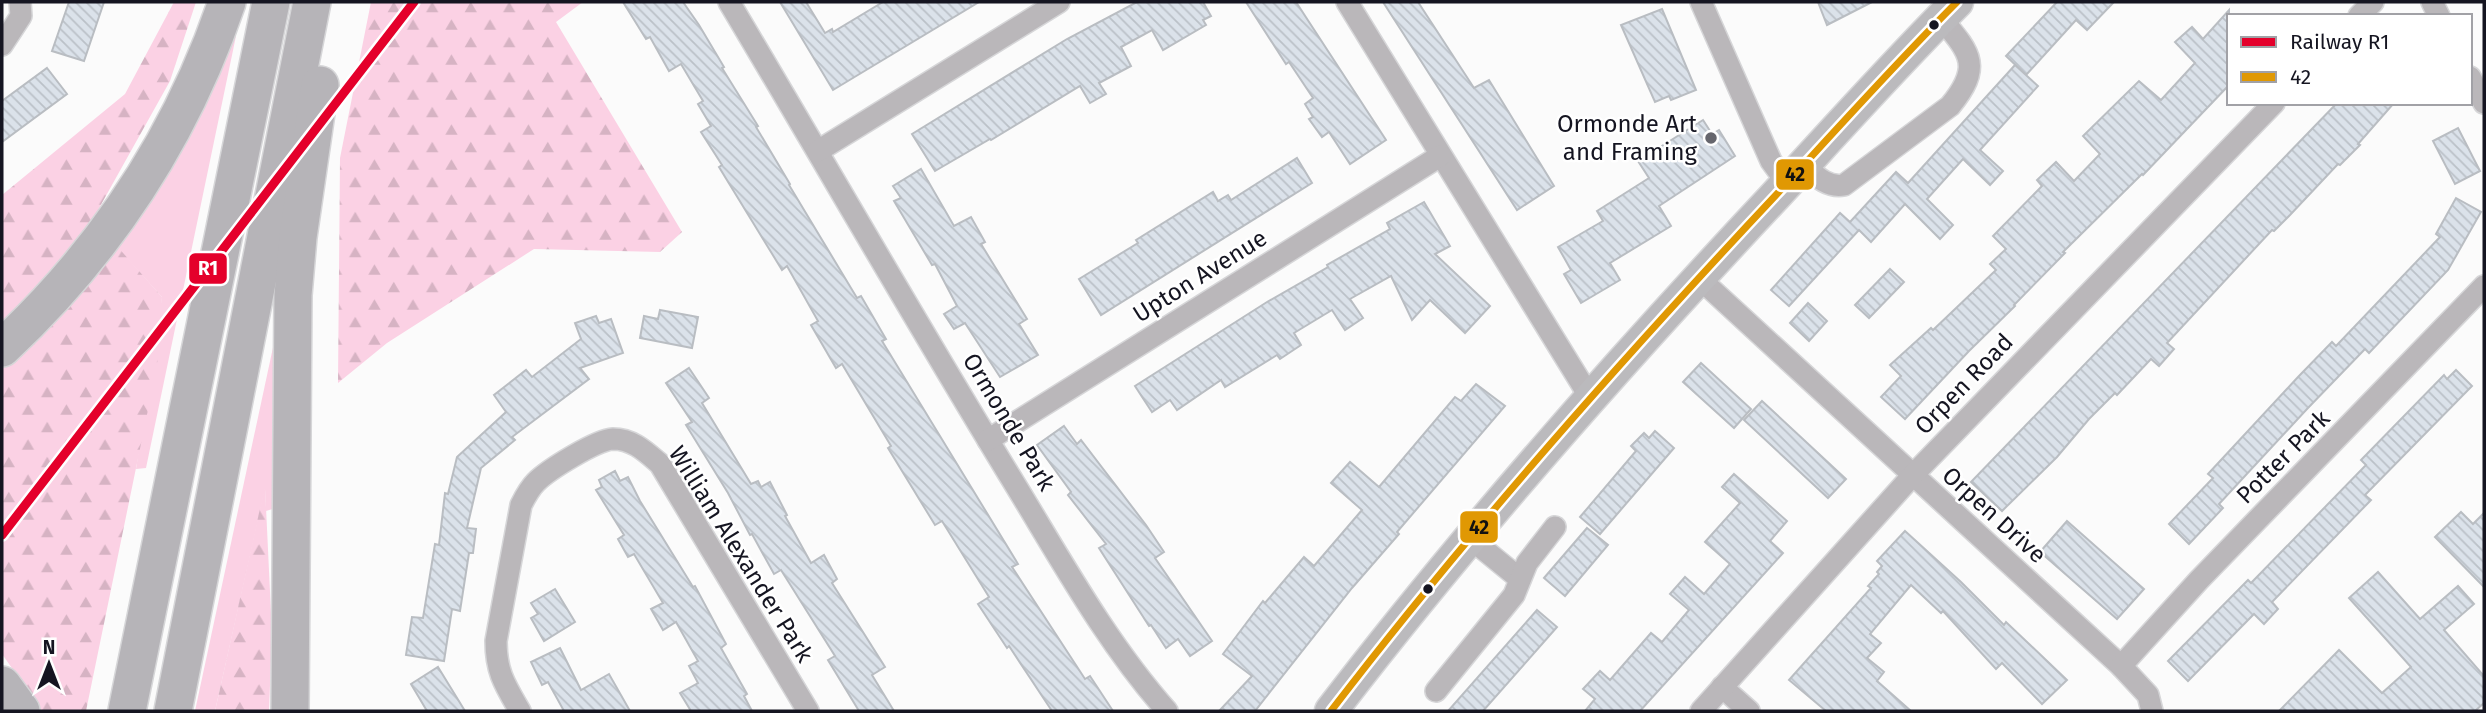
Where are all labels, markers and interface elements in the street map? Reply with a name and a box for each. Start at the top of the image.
legend [2227,14,2472,105]
unlabelled marker [1927,18,1941,32]
text: Railway R1 [2290,29,2389,55]
text: 42 [2290,64,2311,90]
place label: Ormonde Art and Framing [1557,110,1698,166]
marker: Ormonde Art and Framing [1703,130,1719,146]
line badge: 42 [1775,158,1815,191]
text: 42 [1785,163,1805,186]
street label: Upton Avenue [1128,224,1272,328]
line badge: R1 [188,252,228,285]
text: R1 [198,257,218,280]
street label: Orpen Road [1909,328,2019,440]
street label: Ormonde Park [957,348,1061,496]
street label: Potter Park [2231,404,2336,509]
street label: William Alexander Park [663,441,819,668]
street label: Orpen Drive [1936,461,2052,569]
line badge: 42 [1459,510,1499,544]
text: 42 [1469,516,1489,539]
unlabelled marker [1421,582,1435,596]
north arrow [14,629,84,699]
text: N [43,636,55,659]

